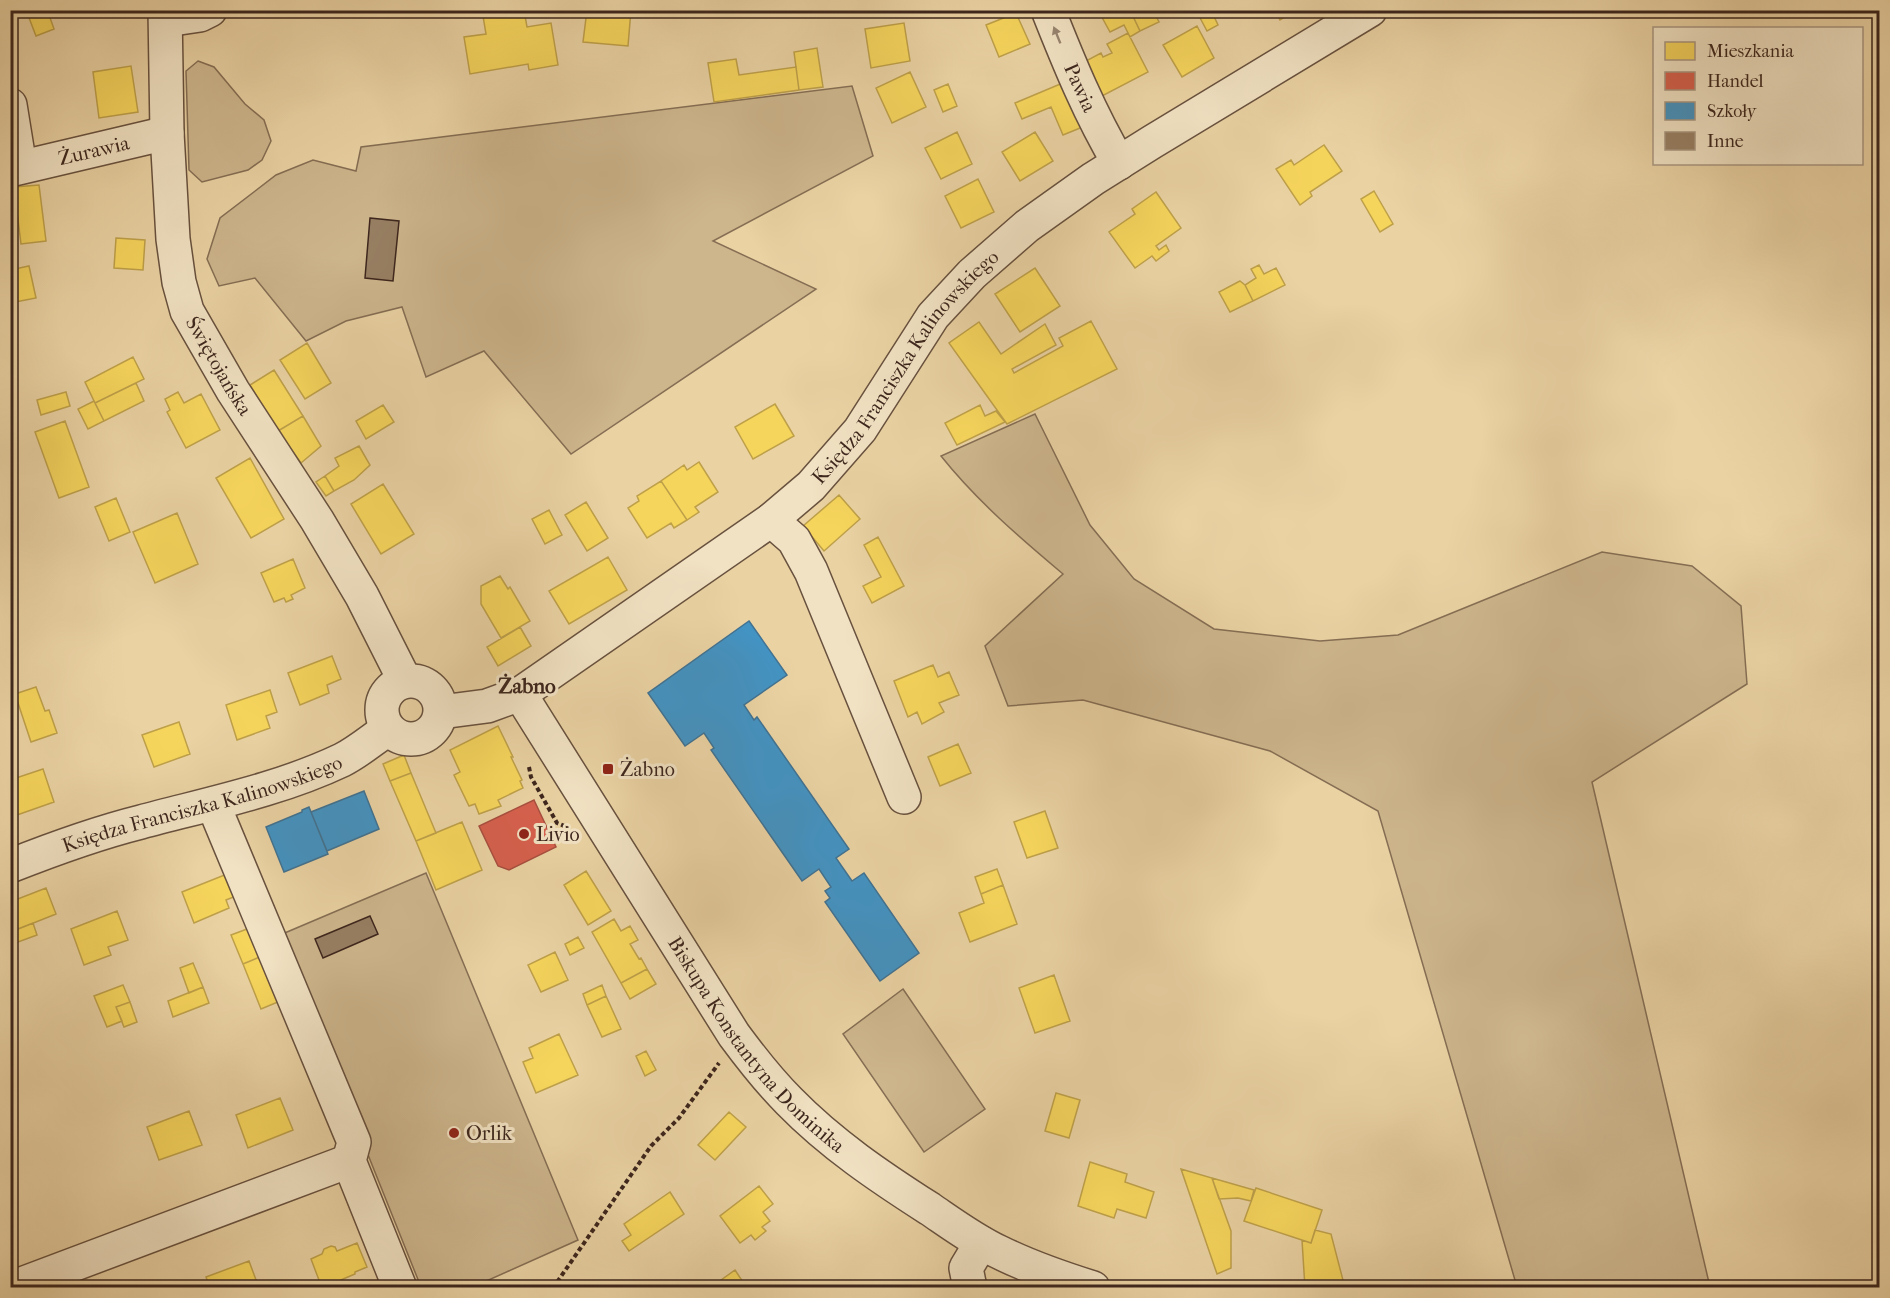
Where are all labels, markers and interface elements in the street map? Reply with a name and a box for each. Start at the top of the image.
one-way arrow [1052,25,1062,43]
legend [1653,27,1863,165]
text: Mieszkania [1707,41,1794,62]
street label: Pawia [1059,60,1101,116]
text: Handel [1707,71,1764,92]
text: Szkoły [1707,101,1758,122]
street label: Żurawia [56,131,132,170]
text: Inne [1707,131,1744,152]
street label: Księdza Franciszka Kalinowskiego [807,245,1003,489]
street label: Świętojańska [181,312,257,420]
district label: Żabno [498,673,556,698]
street label: Księdza Franciszka Kalinowskiego [59,751,346,857]
place label: Żabno [620,757,675,781]
marker: Żabno [601,762,615,776]
place label: Livio [536,823,580,846]
marker: Livio [517,827,531,841]
street label: Biskupa Konstantyna Dominika [663,932,850,1158]
place label: Orlik [466,1122,513,1145]
marker: Orlik [447,1126,461,1140]

